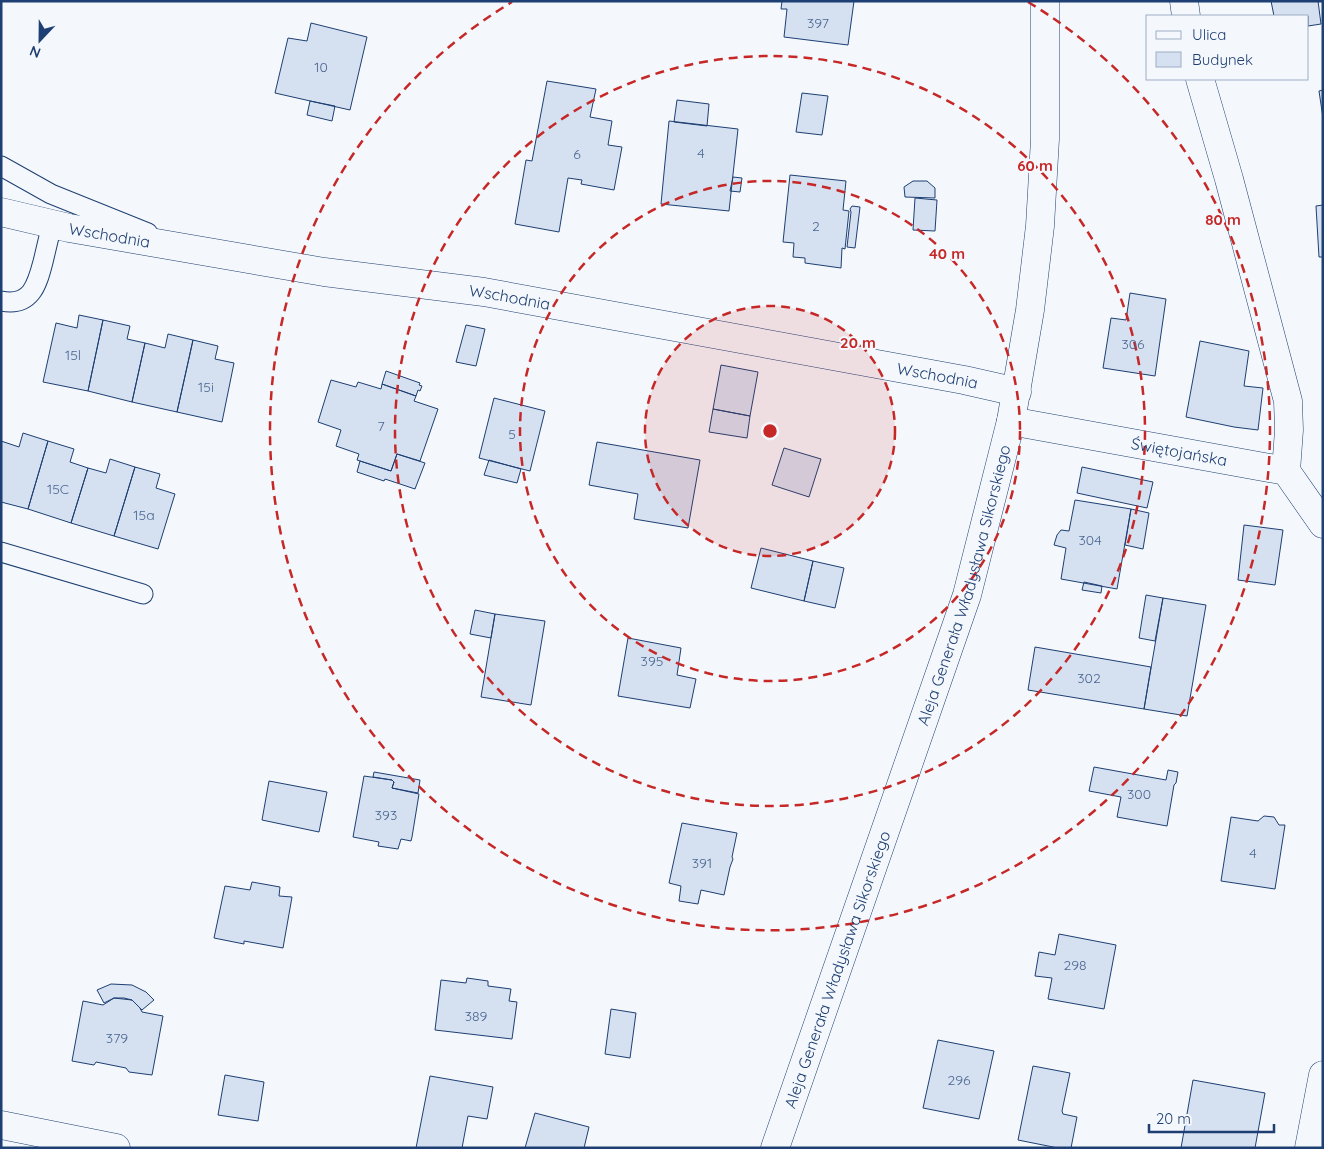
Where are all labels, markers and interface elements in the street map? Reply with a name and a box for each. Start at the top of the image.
house number: 397 [807,14,829,32]
north arrow [15,15,65,65]
legend [1146,15,1309,80]
text: Ulica [1192,25,1226,44]
text: N [27,42,43,62]
text: Budynek [1192,50,1253,69]
house number: 10 [314,58,328,76]
house number: 4 [697,144,705,162]
house number: 6 [573,145,581,163]
text: 60 m [1017,156,1053,175]
text: 80 m [1205,210,1241,229]
house number: 2 [812,217,820,235]
street label: Wschodnia [67,218,152,252]
text: 40 m [929,244,965,263]
street label: Wschodnia [468,280,552,314]
text: 20 m [840,333,876,352]
house number: 306 [1121,335,1145,353]
house number: 15l [65,346,81,364]
street label: Wschodnia [895,358,980,393]
house number: 15i [198,378,214,396]
house number: 7 [377,417,385,435]
centre of rings [761,422,779,440]
house number: 5 [508,425,516,443]
street label: Świętojańska [1129,433,1229,470]
street label: Aleja Generała Władysława Sikorskiego [912,443,1015,728]
house number: 15C [47,480,69,498]
house number: 15a [133,506,155,524]
house number: 304 [1078,531,1102,549]
house number: 395 [641,652,663,670]
house number: 302 [1077,669,1101,687]
house number: 300 [1127,785,1151,803]
house number: 393 [375,806,397,824]
street label: Aleja Generała Władysława Sikorskiego [780,828,894,1111]
house number: 4 [1249,844,1257,862]
house number: 391 [692,854,712,872]
house number: 298 [1063,956,1087,974]
house number: 389 [465,1007,488,1025]
house number: 379 [106,1029,128,1047]
house number: 296 [947,1071,971,1089]
scale bar [1149,1102,1274,1134]
text: 20 m [1156,1109,1191,1128]

